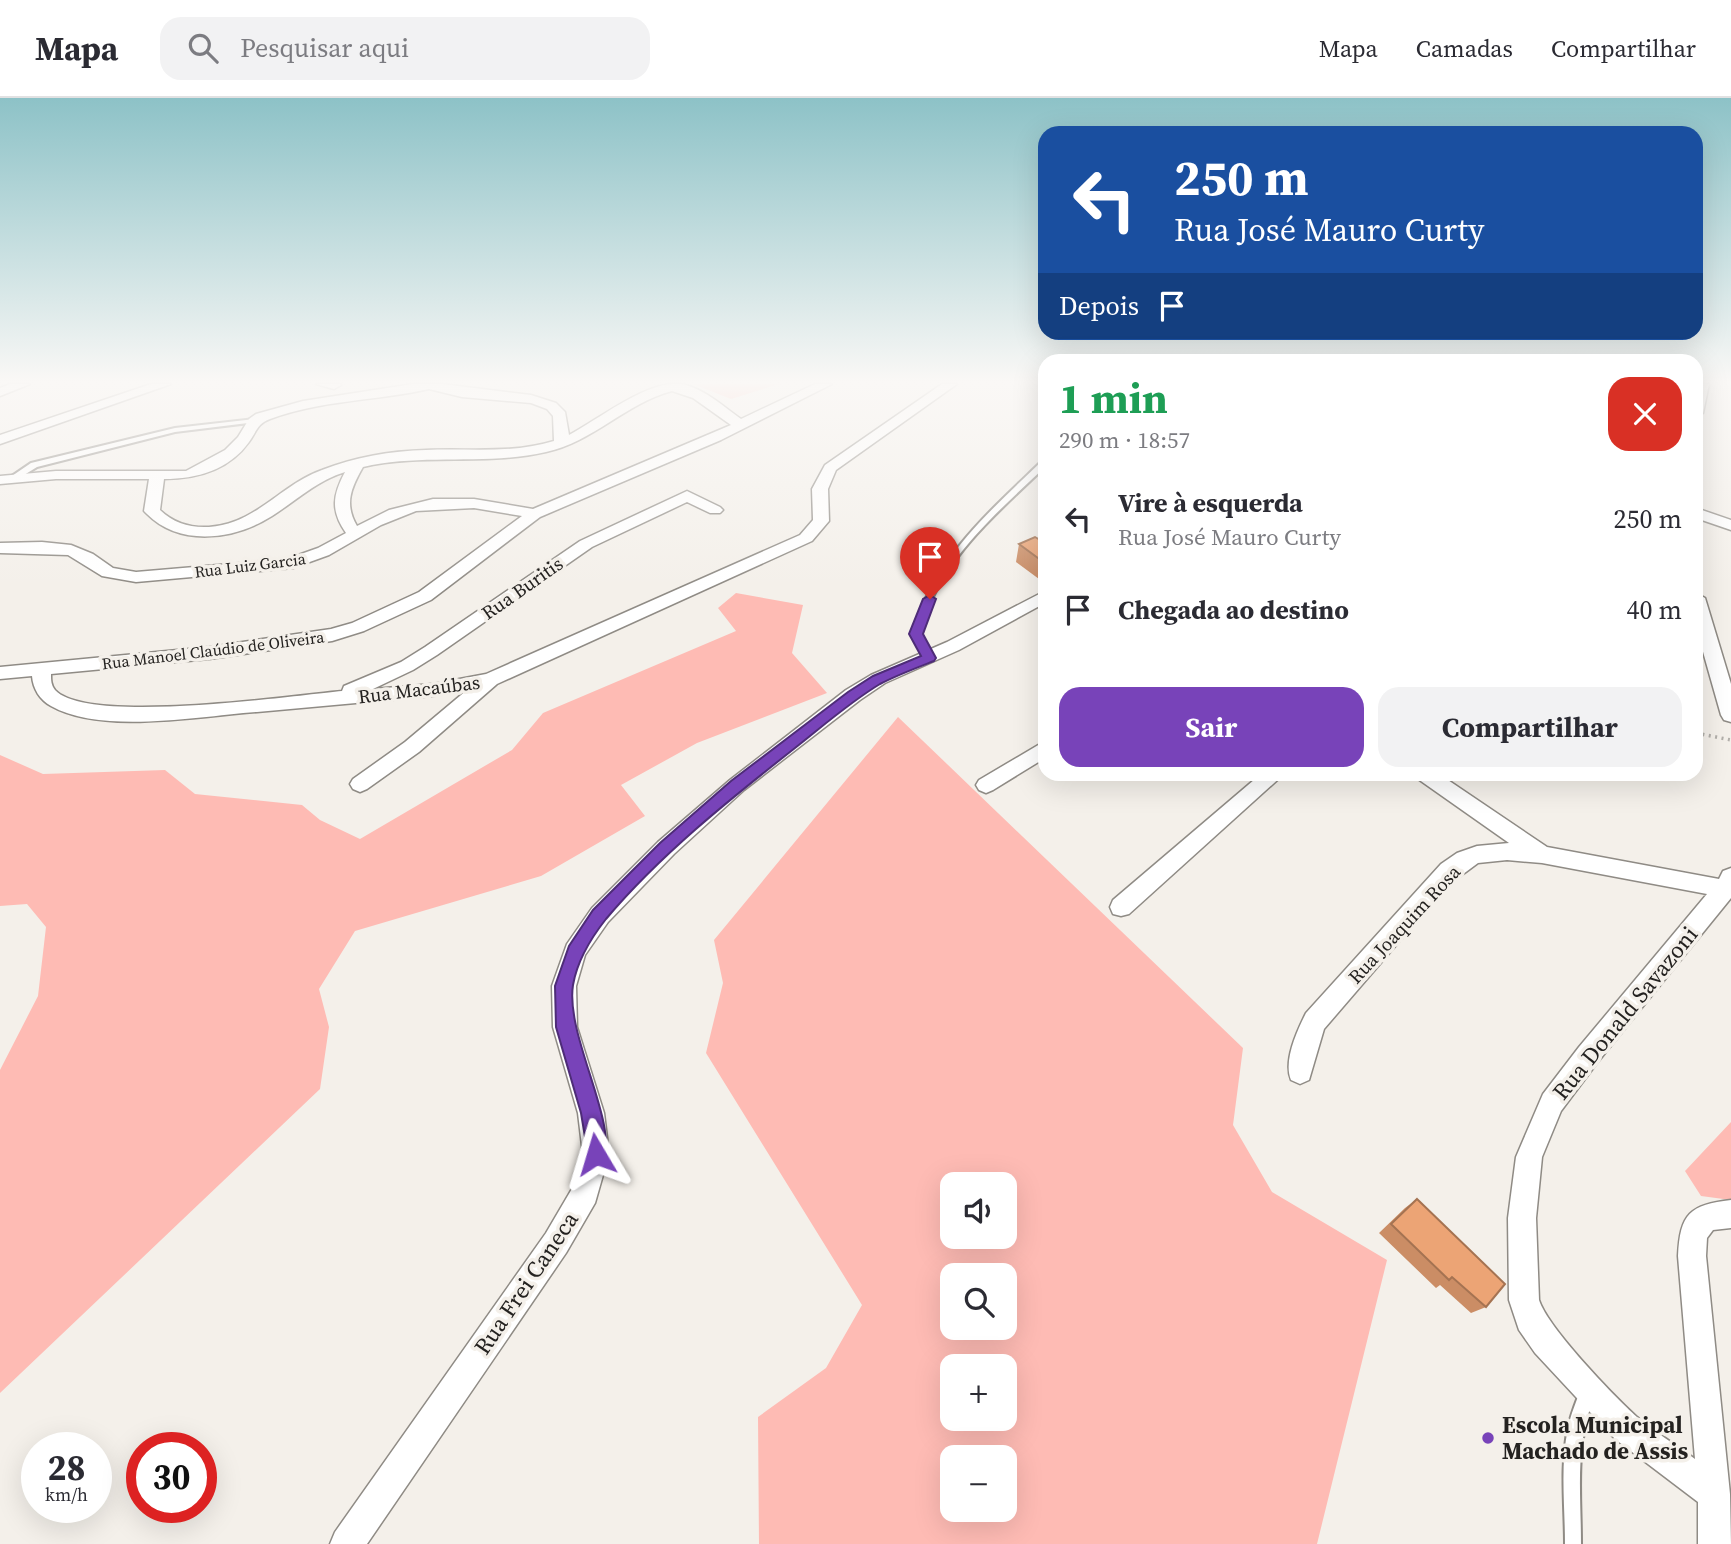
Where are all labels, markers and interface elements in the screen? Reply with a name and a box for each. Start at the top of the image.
search box [160,17,650,80]
text: Mapa [35,26,118,71]
icon: search [184,29,222,67]
text: Pesquisar aqui [240,30,409,66]
text: Mapa [1319,32,1378,65]
text: Camadas [1416,32,1513,65]
text: Compartilhar [1551,32,1696,65]
text: 250 m [1174,144,1309,211]
icon: left [1059,154,1150,245]
text: Rua José Mauro Curty [1174,208,1484,252]
icon: arrive [1153,287,1191,325]
text: Depois [1059,288,1139,324]
text: 1 min [1059,369,1168,427]
button: close [1608,377,1682,451]
text: 290 m · 18:57 [1059,424,1190,456]
text: Vire à esquerda [1118,485,1303,521]
icon: left [1059,500,1097,538]
text: 250 m [1614,501,1682,537]
text: Rua José Mauro Curty [1118,521,1341,553]
pin [900,527,960,599]
icon: arrive [911,538,949,576]
street label: Rua Luiz Garcia [193,547,308,583]
street label: Rua Buritis [476,550,568,626]
icon: arrive [1059,591,1097,629]
text: Chegada ao destino [1118,592,1349,628]
text: 40 m [1627,592,1682,628]
street label: Rua Manoel Claúdio de Oliveira [101,625,326,675]
street label: Rua Macaúbas [357,669,481,709]
button: Sair [1059,687,1364,767]
button: Compartilhar [1378,687,1682,767]
street label: Rua Joaquim Rosa [1342,859,1466,989]
street label: Rua Donald Savazoni [1545,919,1705,1107]
position arrow [559,1117,633,1191]
map controls [940,1172,1017,1522]
button: sound [940,1172,1017,1249]
street label: Rua Frei Caneca [466,1205,586,1361]
button: search [940,1263,1017,1340]
button: + [940,1354,1017,1431]
place label: Escola Municipal Machado de Assis [1502,1409,1688,1467]
marker: Escola Municipal Machado de Assis [1480,1430,1496,1446]
speed limit sign: 30 [126,1432,217,1523]
text: 28 [48,1444,85,1492]
button: − [940,1445,1017,1522]
text: km/h [45,1482,88,1507]

